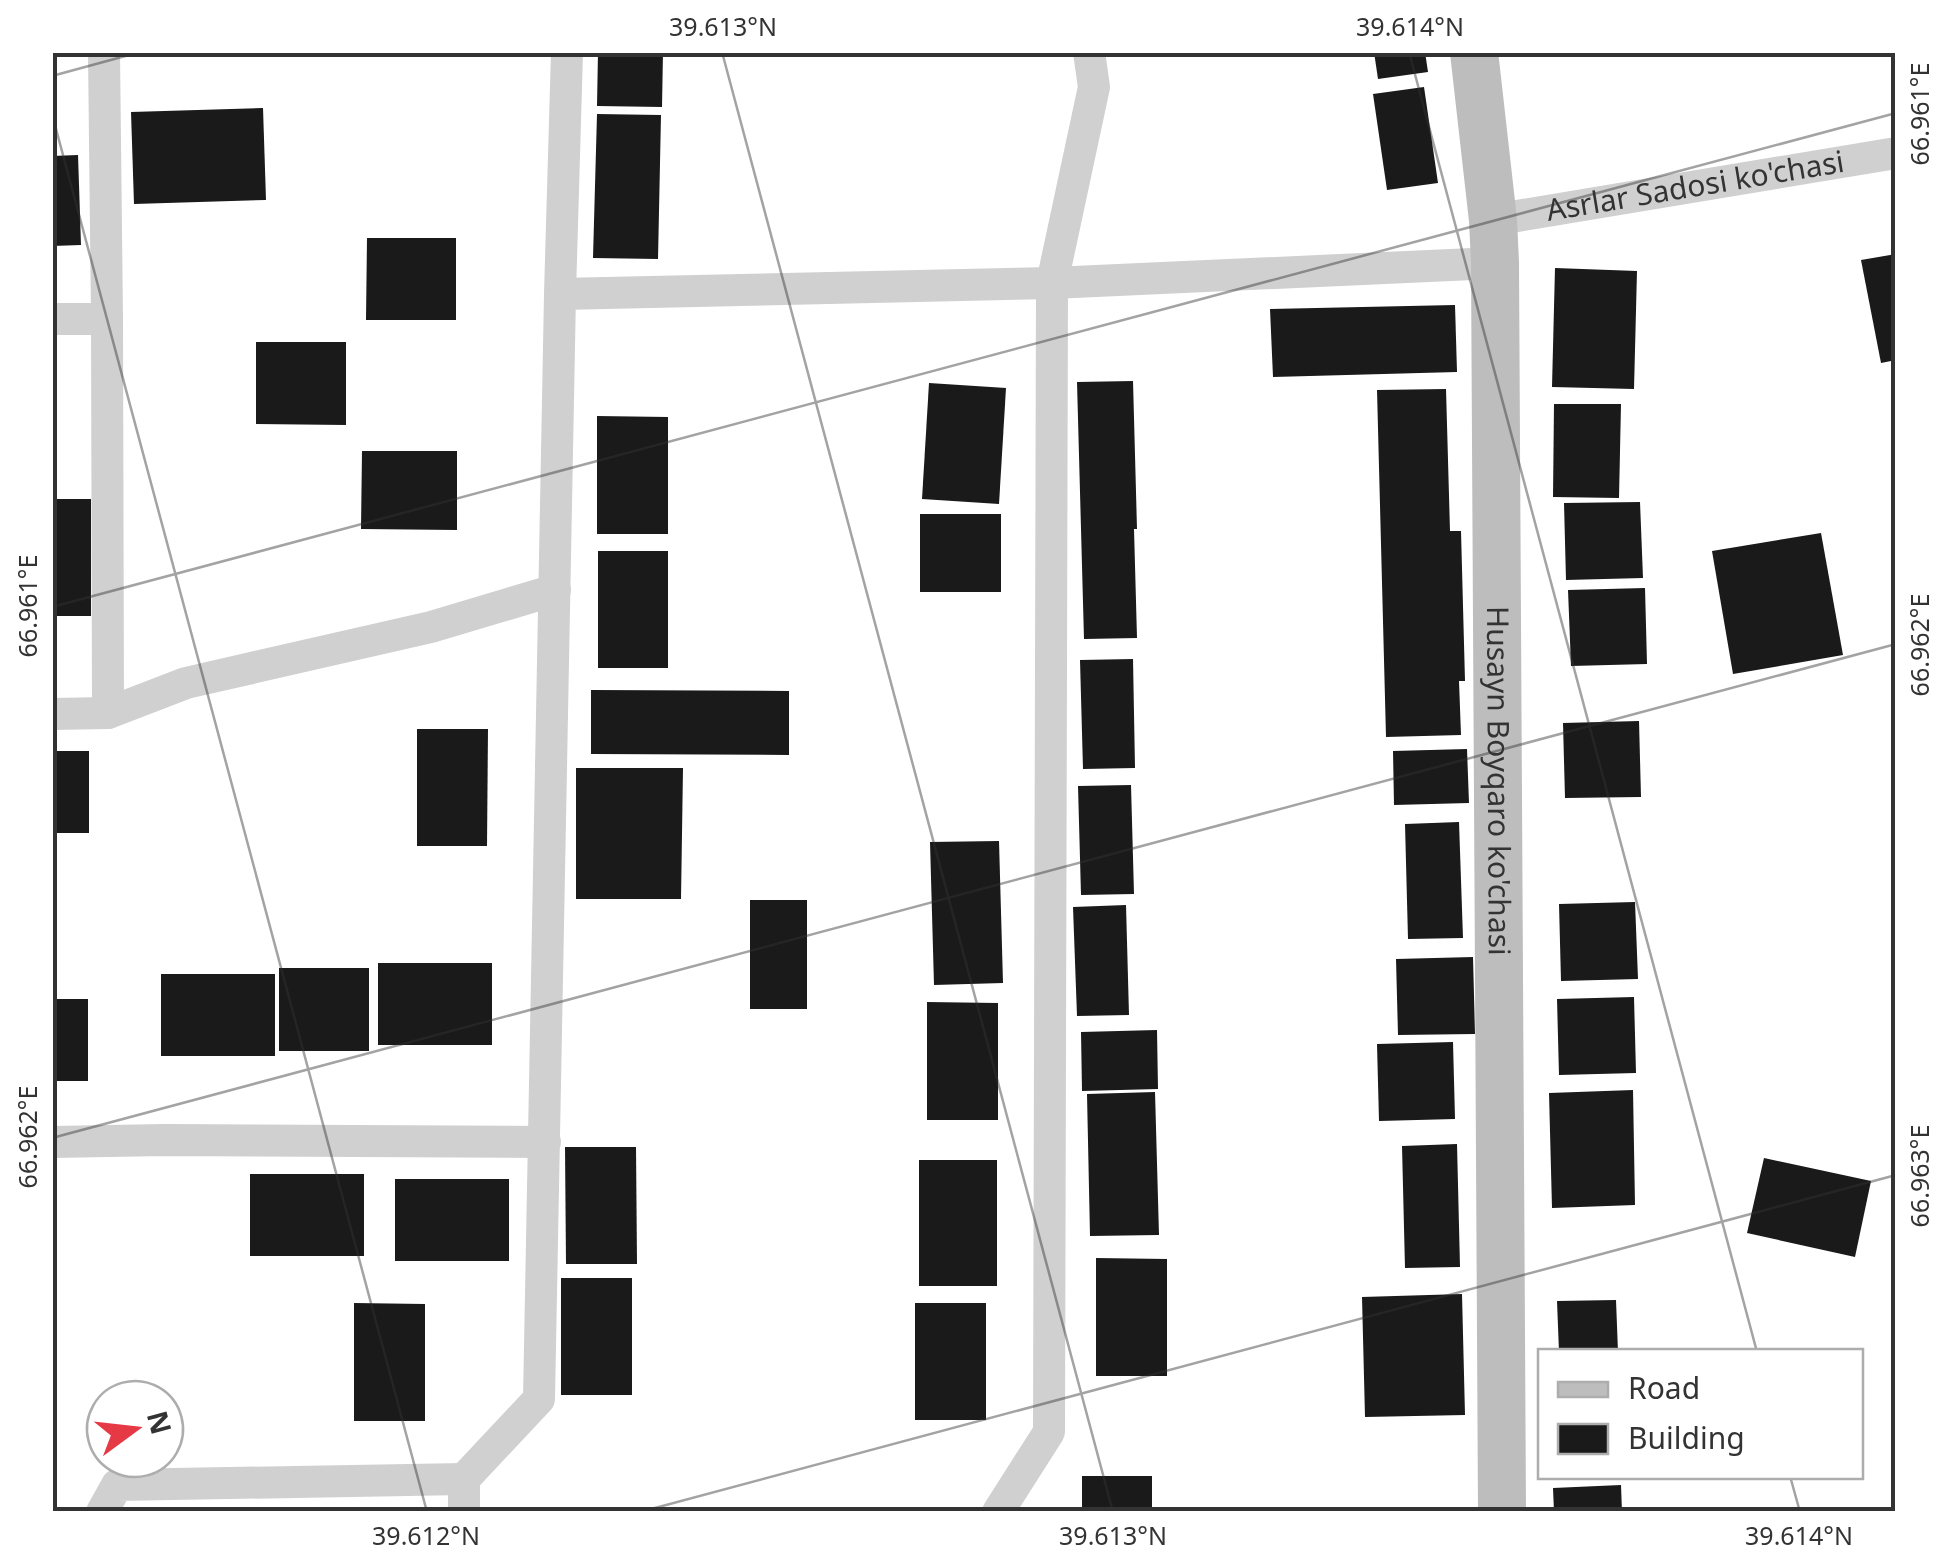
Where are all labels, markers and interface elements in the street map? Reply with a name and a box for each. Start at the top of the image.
text: 39.613°N [669,9,777,43]
text: 39.614°N [1356,9,1464,43]
text: 66.961°E [1902,63,1936,165]
street label: Asrlar Sadosi ko'chasi [1543,140,1847,230]
text: 66.961°E [10,555,44,657]
text: 66.962°E [1902,594,1936,696]
street label: Husayn Boyqaro ko'chasi [1478,606,1521,956]
text: 66.962°E [10,1086,44,1188]
text: 66.963°E [1902,1125,1936,1227]
legend [1538,1349,1863,1479]
text: Road [1628,1367,1700,1408]
north arrow [85,1379,185,1479]
text: N [139,1406,181,1438]
text: Building [1628,1417,1745,1458]
text: 39.612°N [372,1518,480,1552]
text: 39.613°N [1059,1518,1167,1552]
text: 39.614°N [1745,1518,1853,1552]

